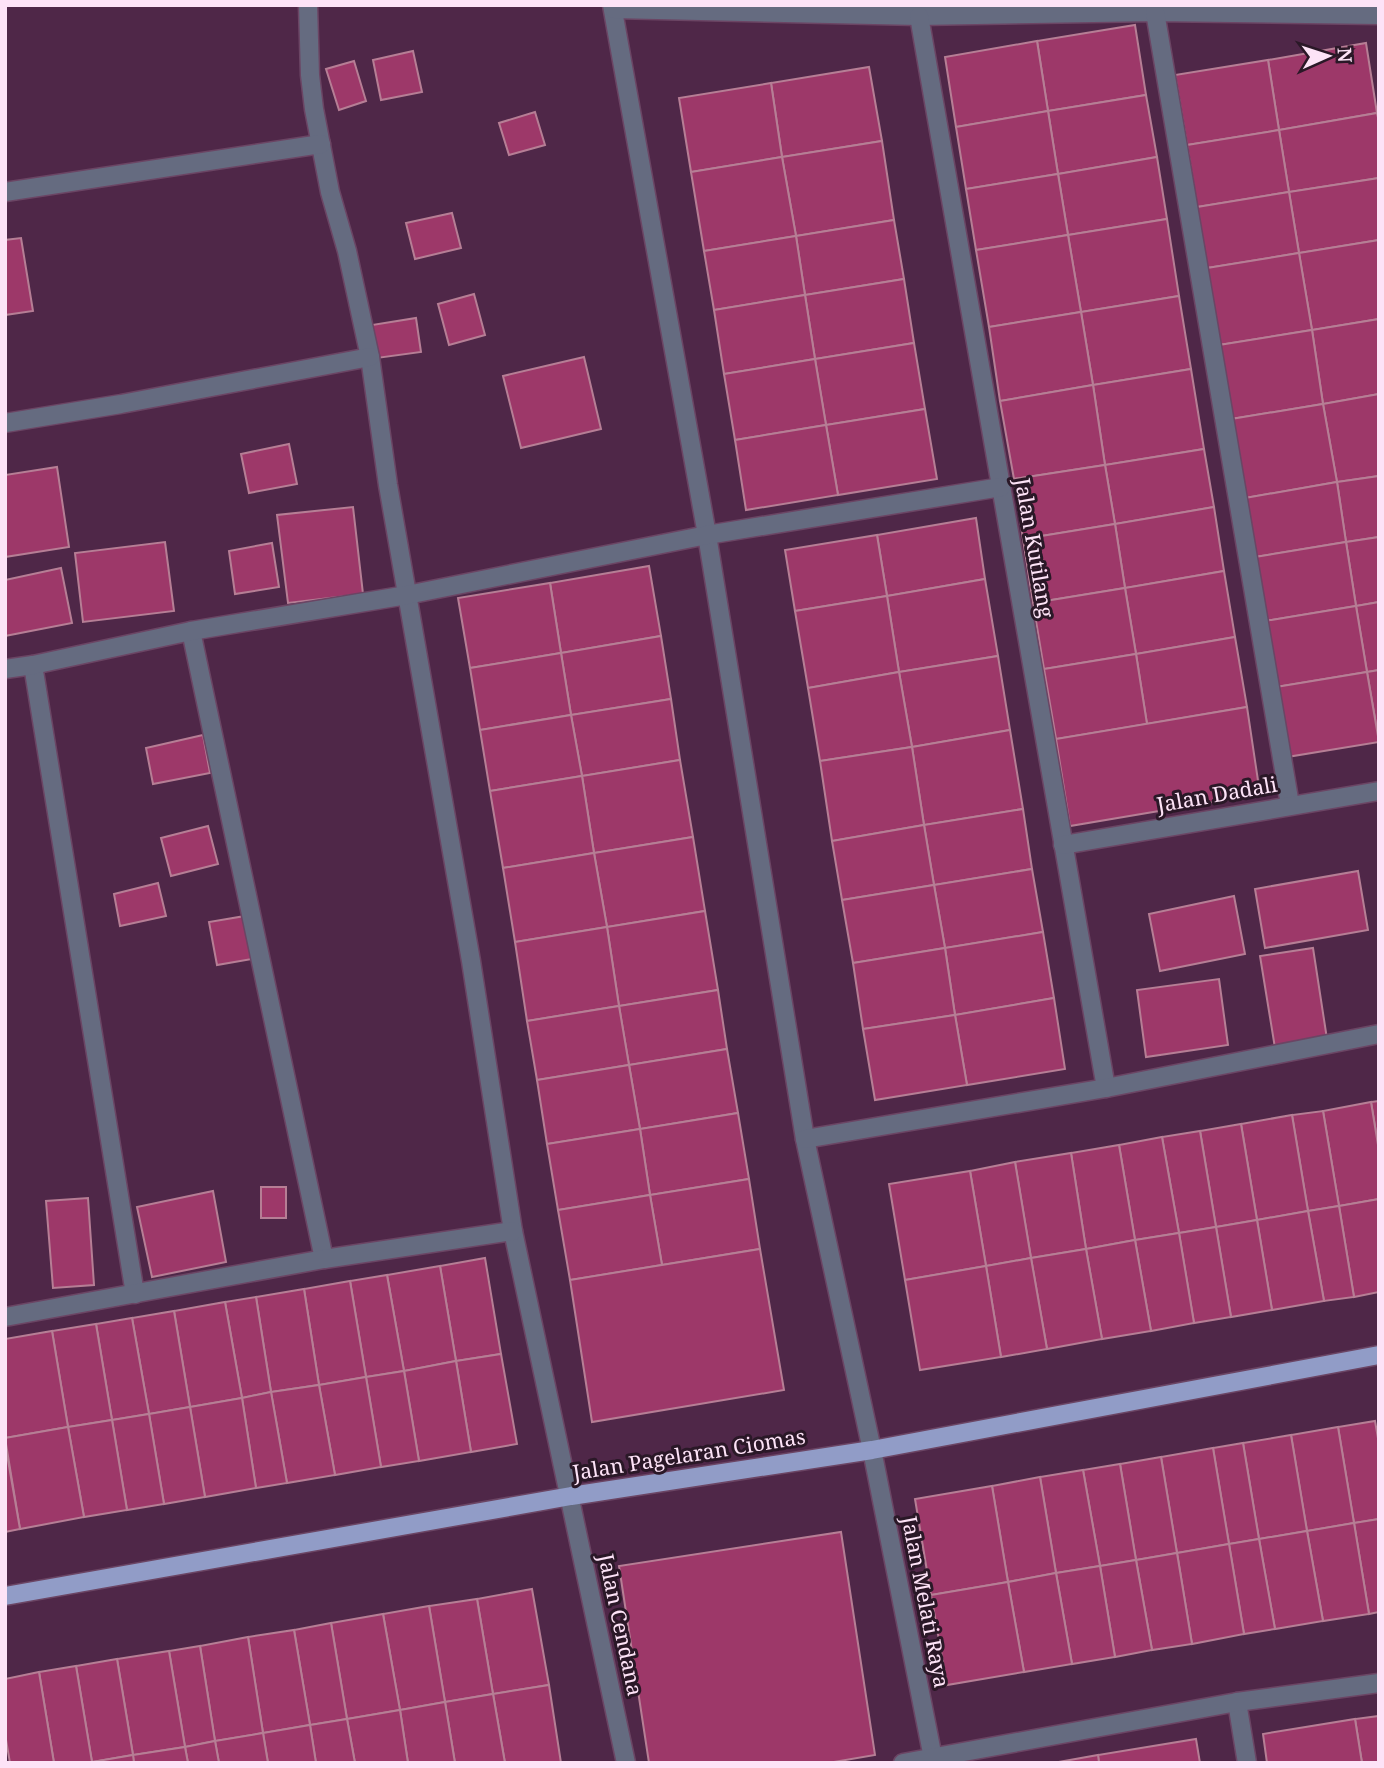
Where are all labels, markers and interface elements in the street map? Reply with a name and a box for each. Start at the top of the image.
north arrow [1293,21,1363,91]
text: N [1332,47,1358,63]
street label: Jalan Kutilang [1009,475,1061,621]
street label: Jalan Dadali [1153,770,1279,819]
street label: Jalan Pagelaran Ciomas [570,1422,807,1486]
street label: Jalan Melati Raya [895,1513,956,1690]
street label: Jalan Cendana [592,1550,650,1698]

